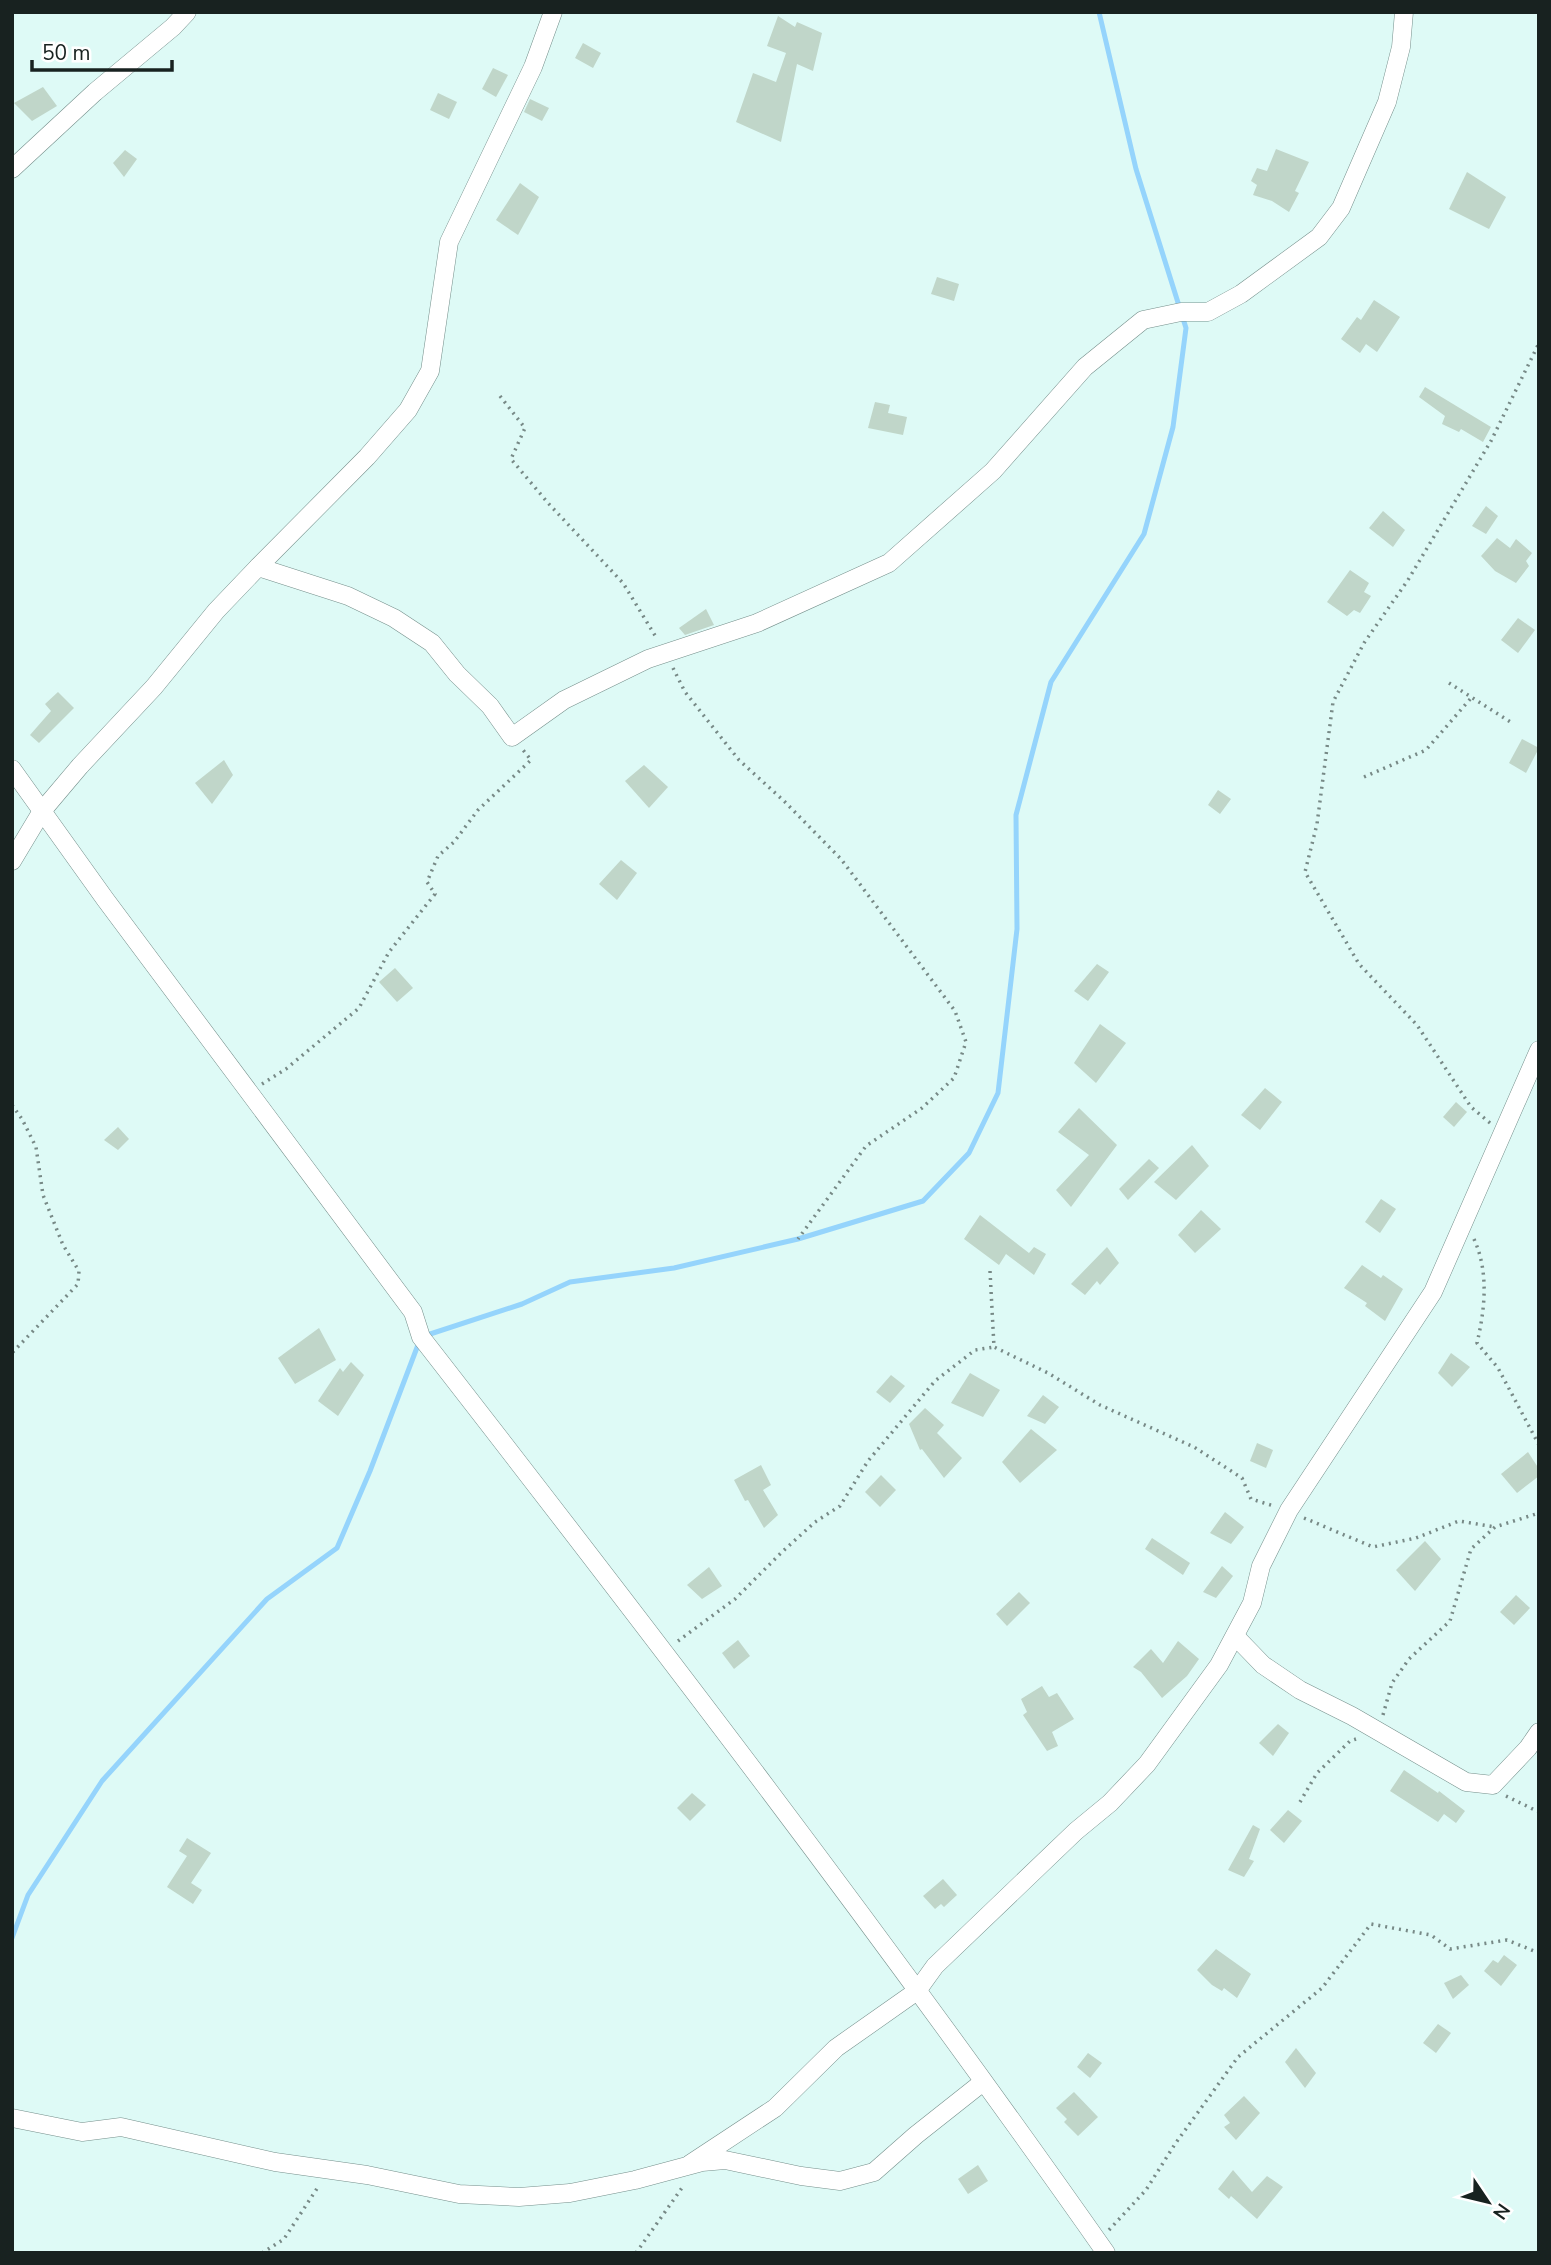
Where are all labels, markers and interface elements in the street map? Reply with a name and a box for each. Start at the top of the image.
scale bar [32,28,172,72]
text: 50 m [42,39,91,67]
north arrow [1453,2167,1523,2237]
text: N [1486,2198,1516,2224]

